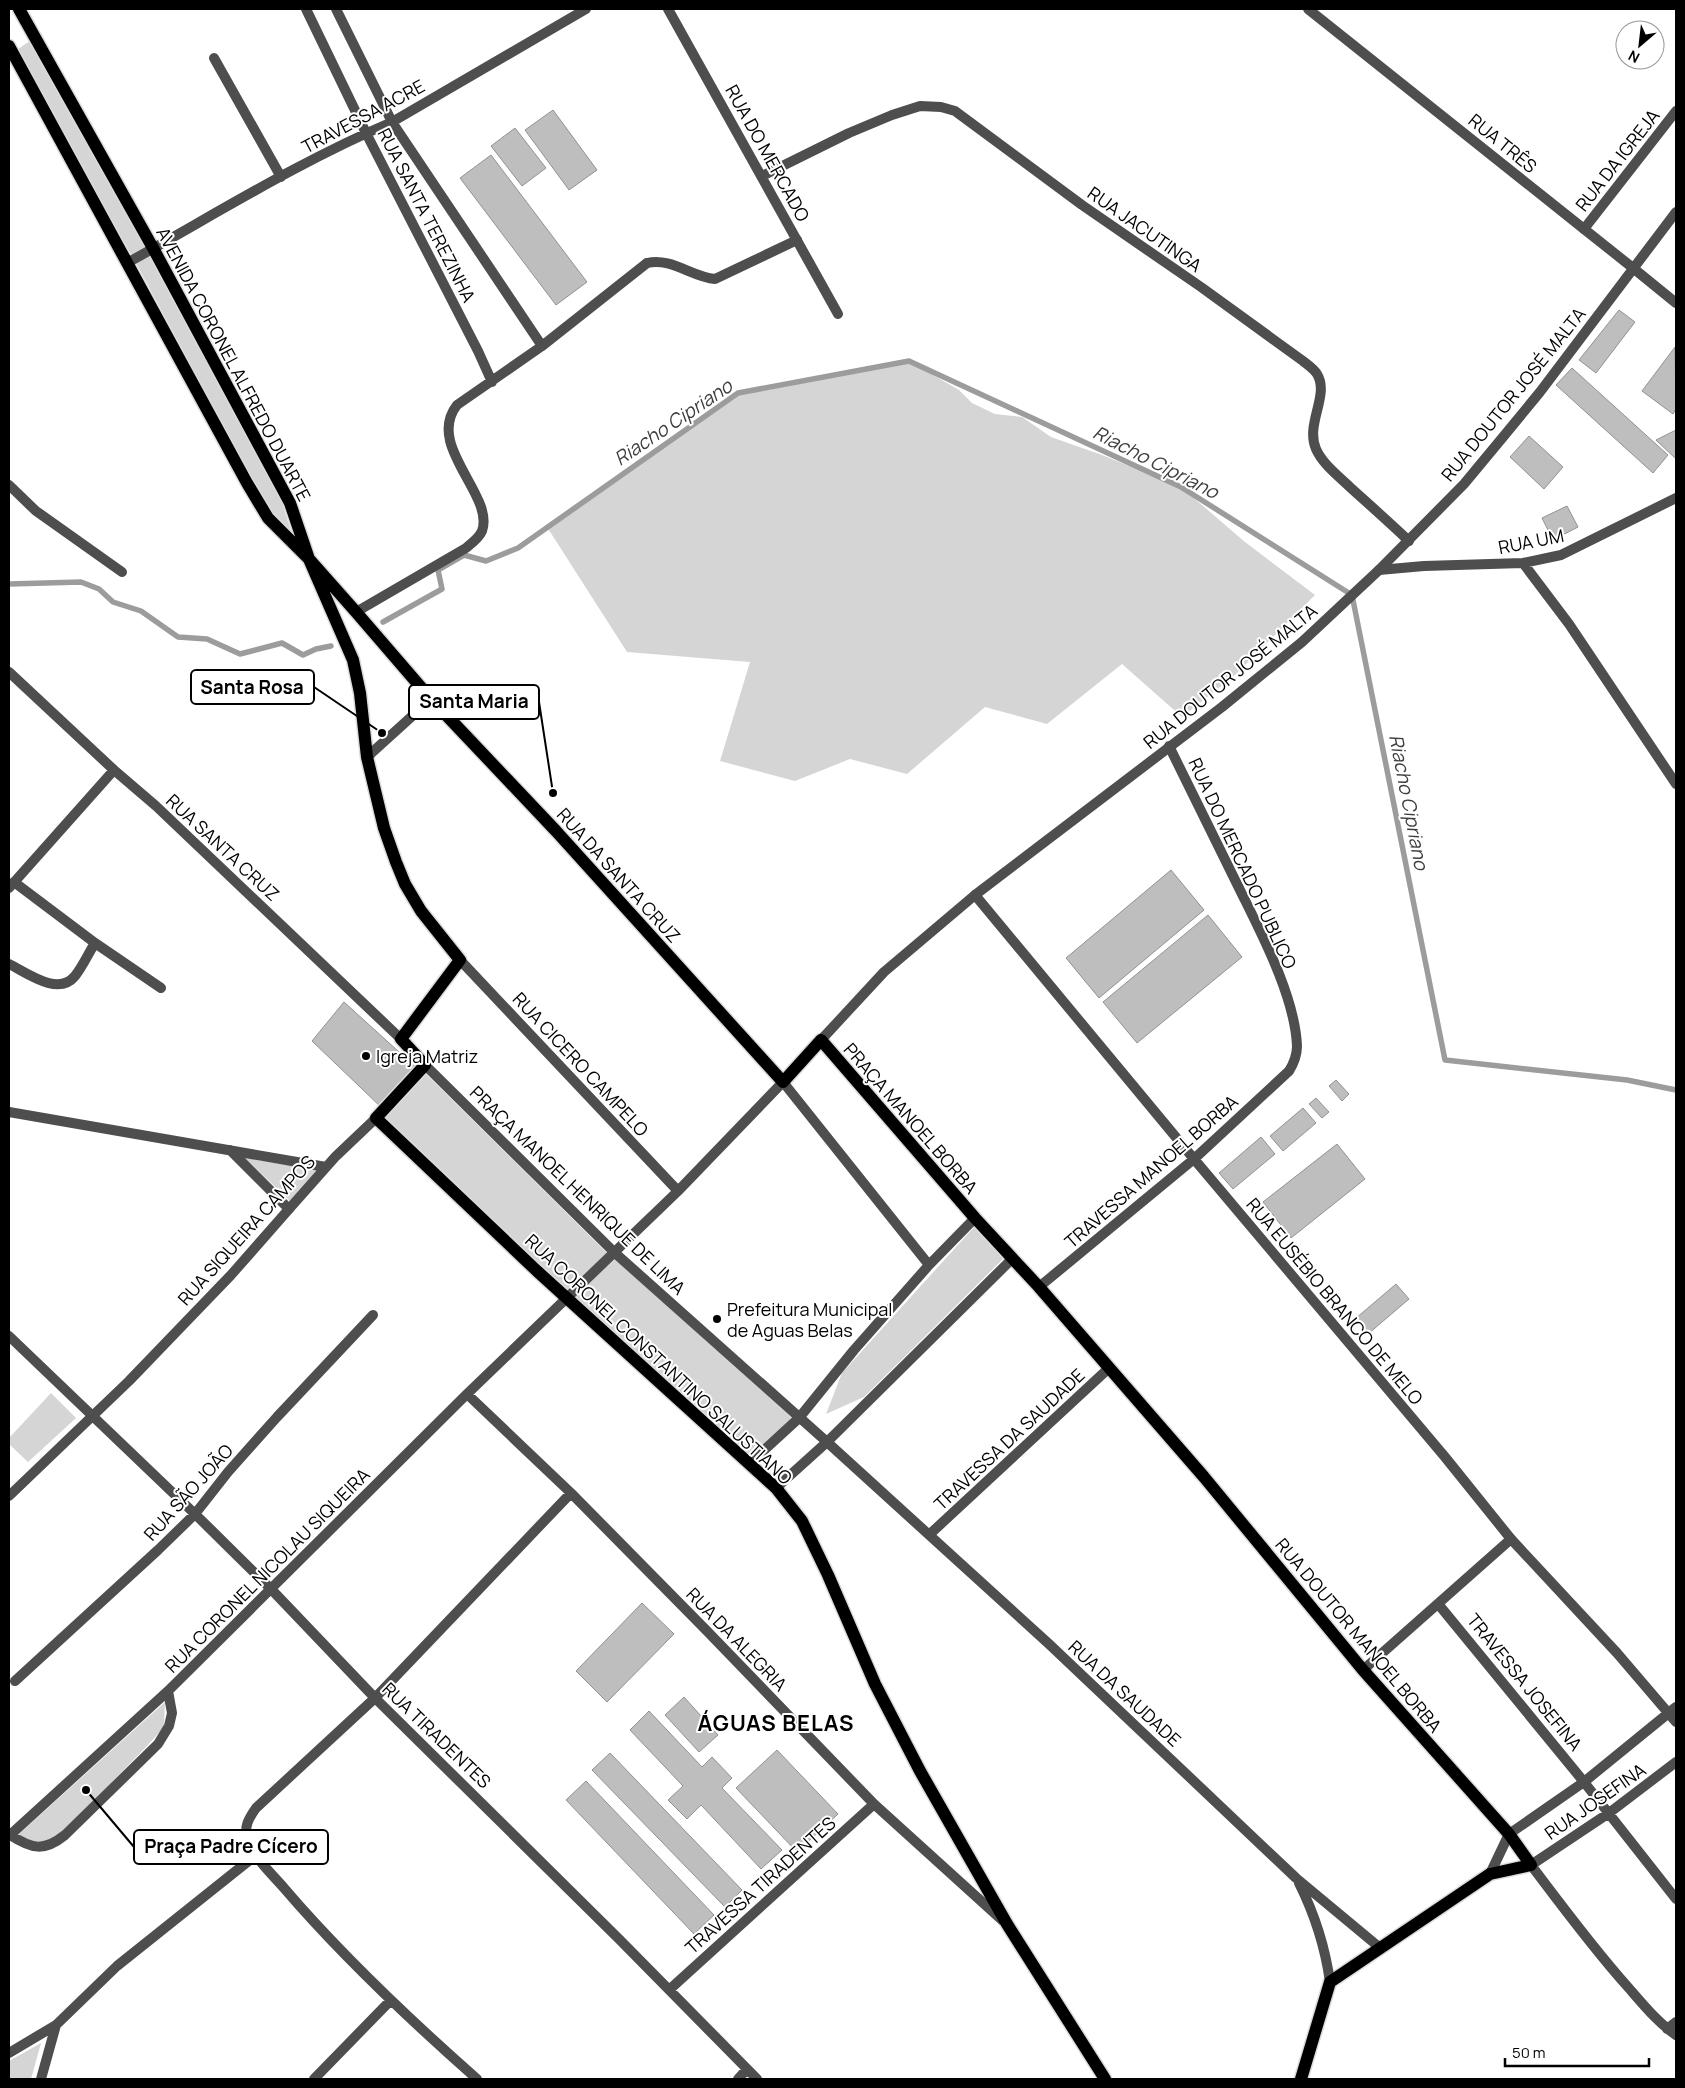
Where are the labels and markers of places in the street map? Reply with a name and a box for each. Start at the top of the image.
callout: Santa Rosa [191,670,314,704]
callout: Santa Maria [409,685,539,719]
place label: Igreja Matriz [376,1044,478,1068]
marker: Igreja Matriz [360,1050,372,1062]
place label: Prefeitura Municipal de Aguas Belas [727,1297,893,1342]
marker: Prefeitura Municipal de Aguas Belas [711,1313,723,1325]
callout: Praça Padre Cícero [134,1830,328,1864]

